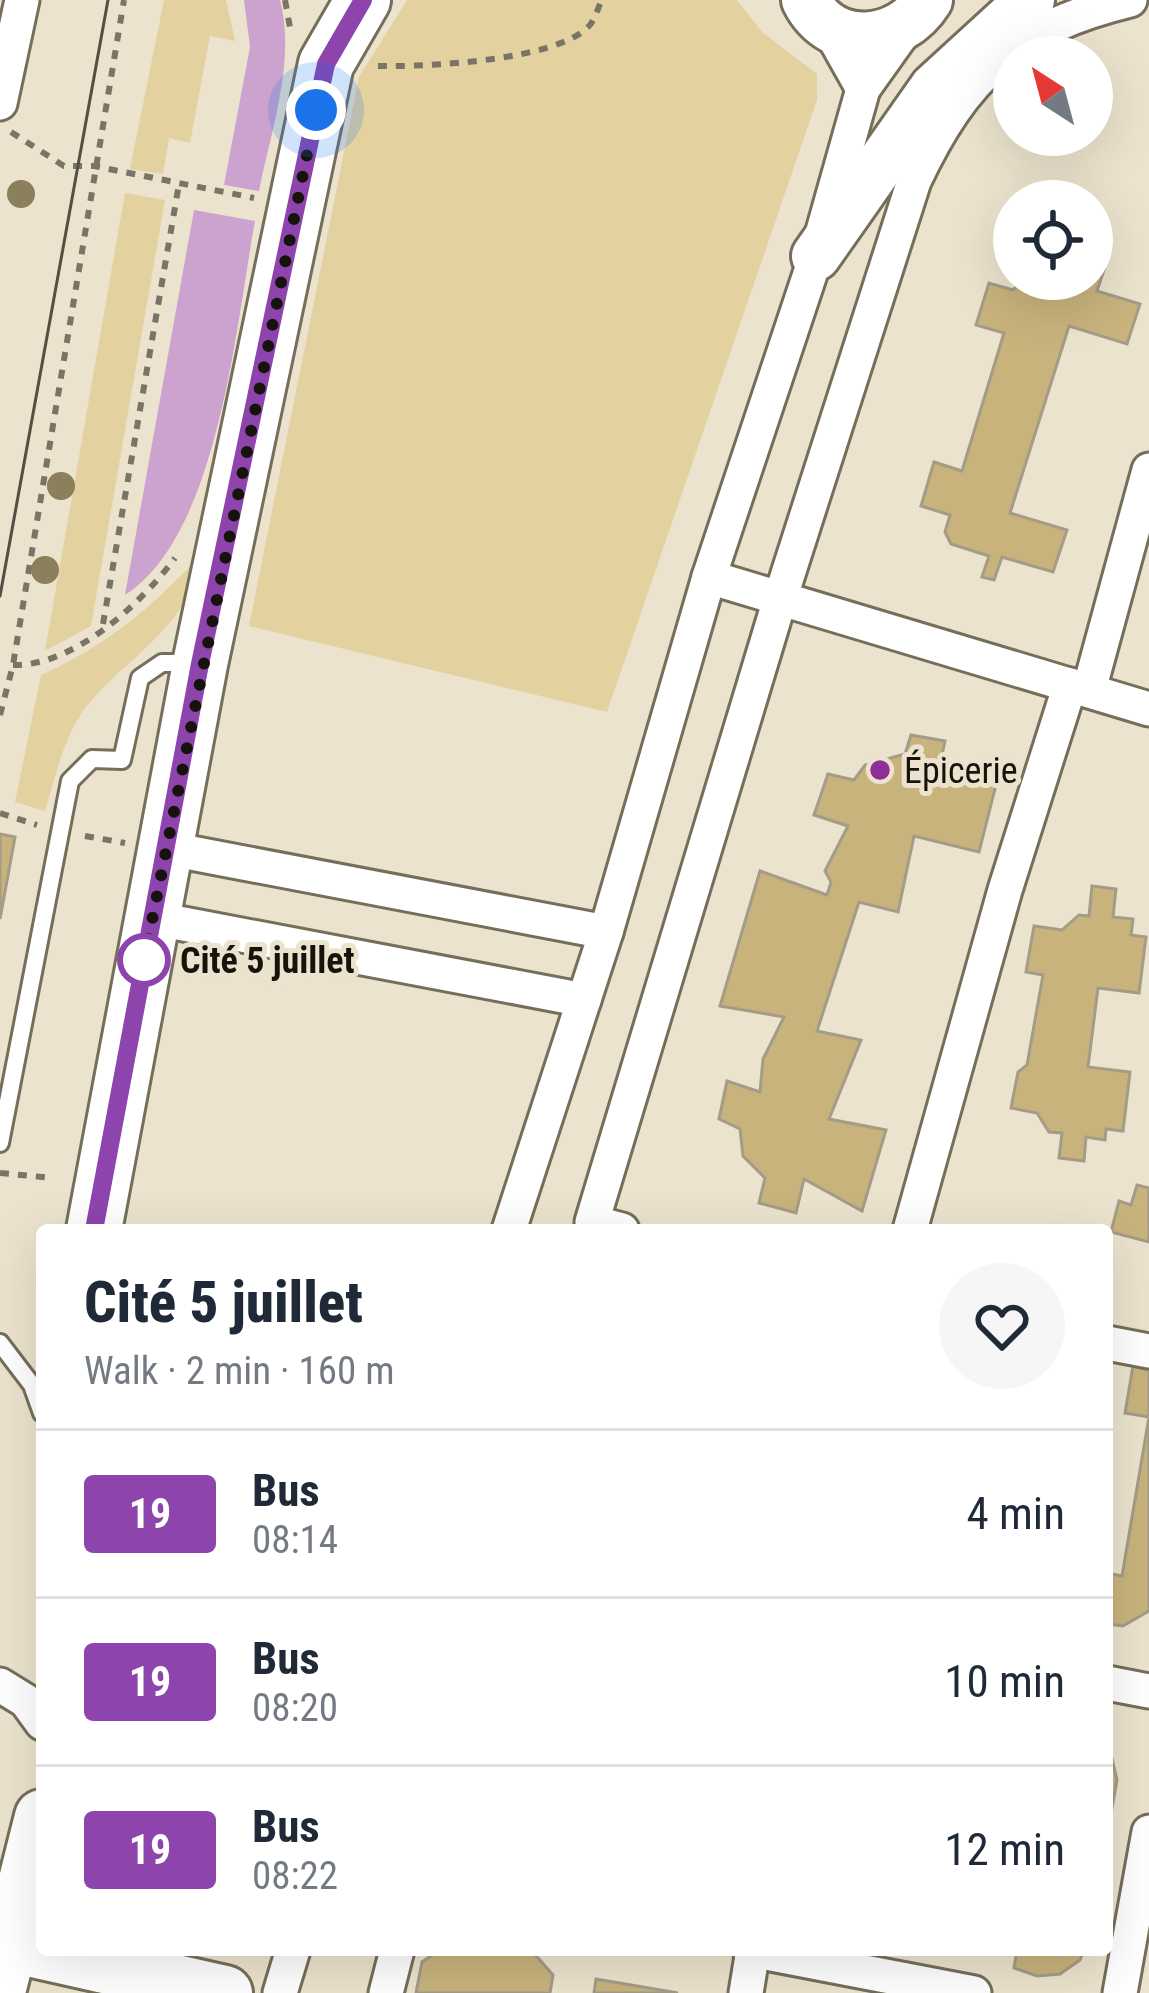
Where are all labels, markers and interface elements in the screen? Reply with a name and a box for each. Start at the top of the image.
north arrow [993,36,1113,156]
map controls [993,36,1113,300]
your location [286,80,346,140]
button: locate [993,180,1113,300]
place label: Épicerie [904,749,1018,792]
marker: Épicerie [867,757,893,783]
marker: Cité 5 juillet [119,935,169,985]
place label: Cité 5 juillet [180,940,355,982]
button: heart [939,1263,1065,1389]
text: Cité 5 juillet [84,1269,363,1336]
text: Walk · 2 min · 160 m [84,1348,395,1394]
text: Bus [252,1464,320,1517]
text: 4 min [966,1487,1065,1540]
text: 19 [129,1489,171,1538]
text: 08:14 [252,1517,338,1563]
text: Bus [252,1632,320,1685]
text: 10 min [944,1655,1065,1708]
text: 19 [129,1657,171,1706]
text: 08:20 [252,1685,338,1731]
text: Bus [252,1800,320,1853]
text: 12 min [944,1823,1065,1876]
text: 19 [129,1825,171,1874]
text: 08:22 [252,1853,338,1899]

